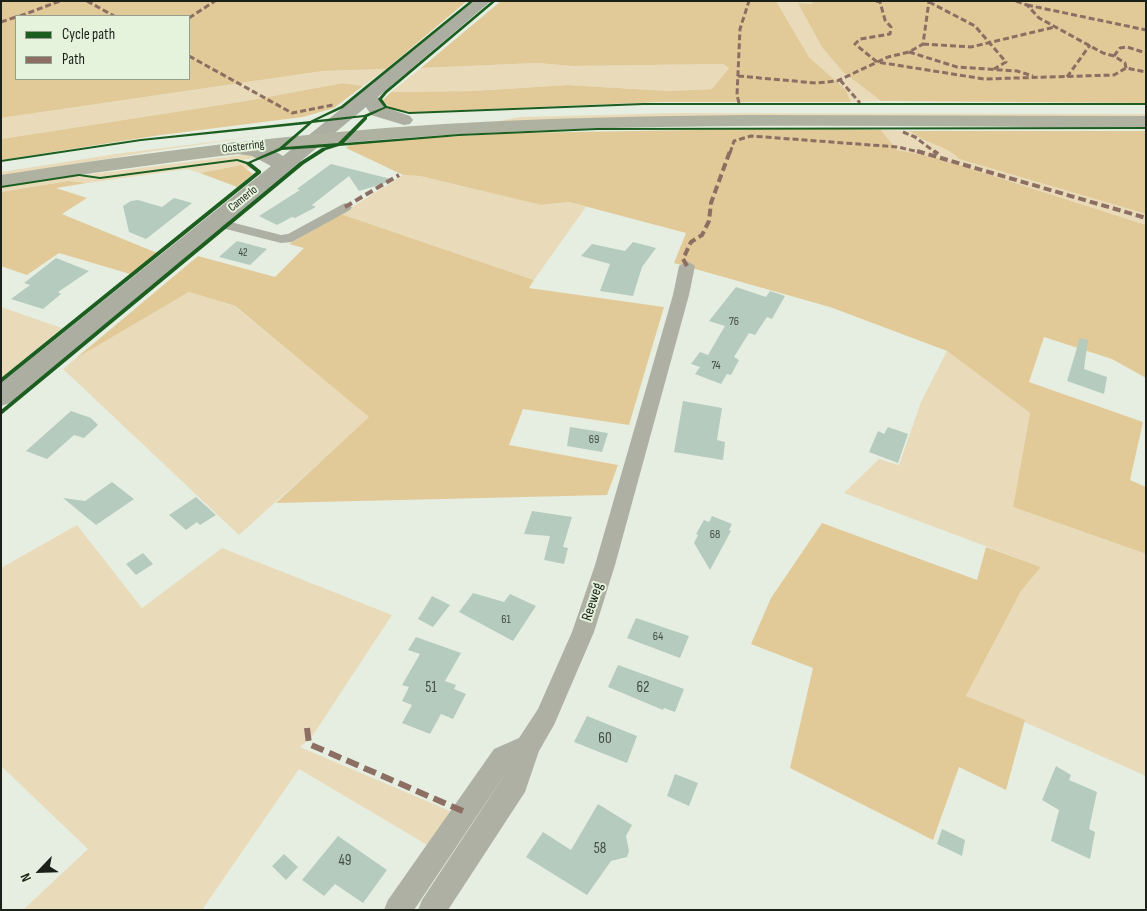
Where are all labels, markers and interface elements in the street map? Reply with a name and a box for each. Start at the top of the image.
legend [15,15,190,80]
text: Cycle path [62,25,115,44]
text: Path [62,50,85,69]
street label: Oosterring [221,137,265,157]
street label: Camerlo [225,183,261,215]
house number: 42 [238,246,248,260]
house number: 76 [729,315,739,329]
house number: 74 [711,359,721,373]
house number: 69 [589,433,599,447]
house number: 68 [710,528,720,542]
street label: Reeweg [578,581,608,623]
house number: 61 [501,613,511,627]
house number: 64 [653,630,663,644]
house number: 51 [425,679,437,697]
house number: 62 [637,679,649,697]
house number: 60 [598,730,612,748]
house number: 58 [594,840,606,858]
north arrow [15,846,65,896]
house number: 49 [339,852,351,870]
text: N [17,870,35,884]

